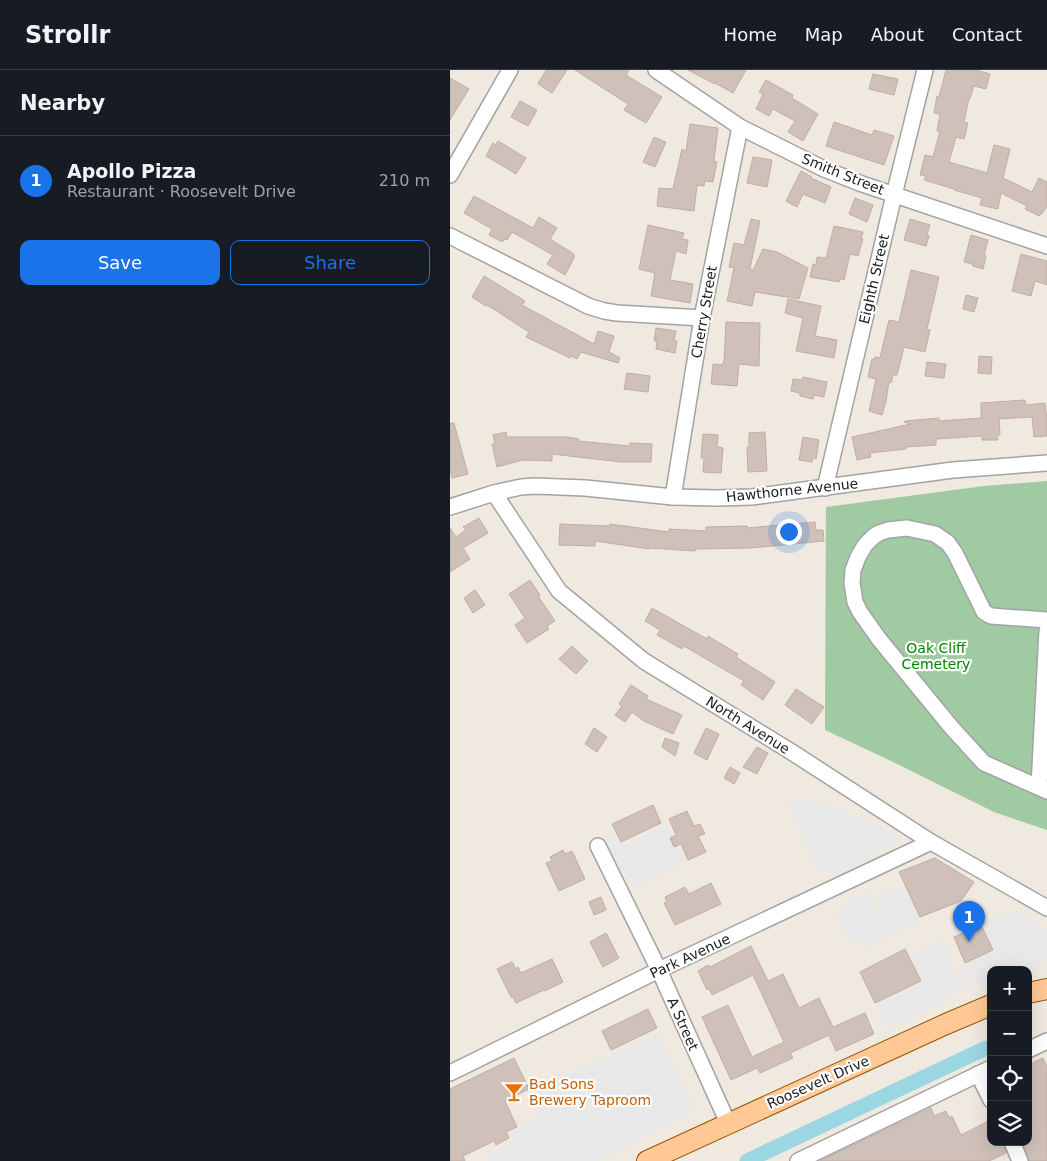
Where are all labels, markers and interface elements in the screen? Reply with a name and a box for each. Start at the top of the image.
text: Strollr [25,21,110,49]
text: Home [724,24,777,45]
text: Map [805,24,843,45]
text: About [871,24,924,45]
text: Contact [952,24,1022,45]
text: Nearby [20,91,105,115]
street label: Smith Street [799,150,887,198]
text: Apollo Pizza [67,160,196,182]
text: 1 [30,171,42,190]
text: 210 m [379,171,430,190]
text: Restaurant · Roosevelt Drive [67,182,296,201]
street label: Eighth Street [856,232,892,326]
button: Save [20,240,220,285]
button: Share [230,240,430,285]
street label: Cherry Street [688,264,720,360]
street label: Hawthorne Avenue [725,475,859,505]
your location [776,519,802,545]
park label: Oak Cliff Cemetery [902,640,970,672]
street label: North Avenue [703,693,793,757]
pin: 1 [953,901,985,942]
street label: Park Avenue [647,930,733,982]
map controls [987,966,1032,1146]
button: + [987,966,1032,1011]
street label: A Street [664,995,702,1054]
button: − [987,1011,1032,1056]
street label: Roosevelt Drive [764,1052,872,1112]
button: locate [987,1056,1032,1101]
place label: Bad Sons Brewery Taproom [529,1076,651,1108]
bar icon: Bad Sons Brewery Taproom [503,1081,525,1103]
button: layers [987,1101,1032,1146]

